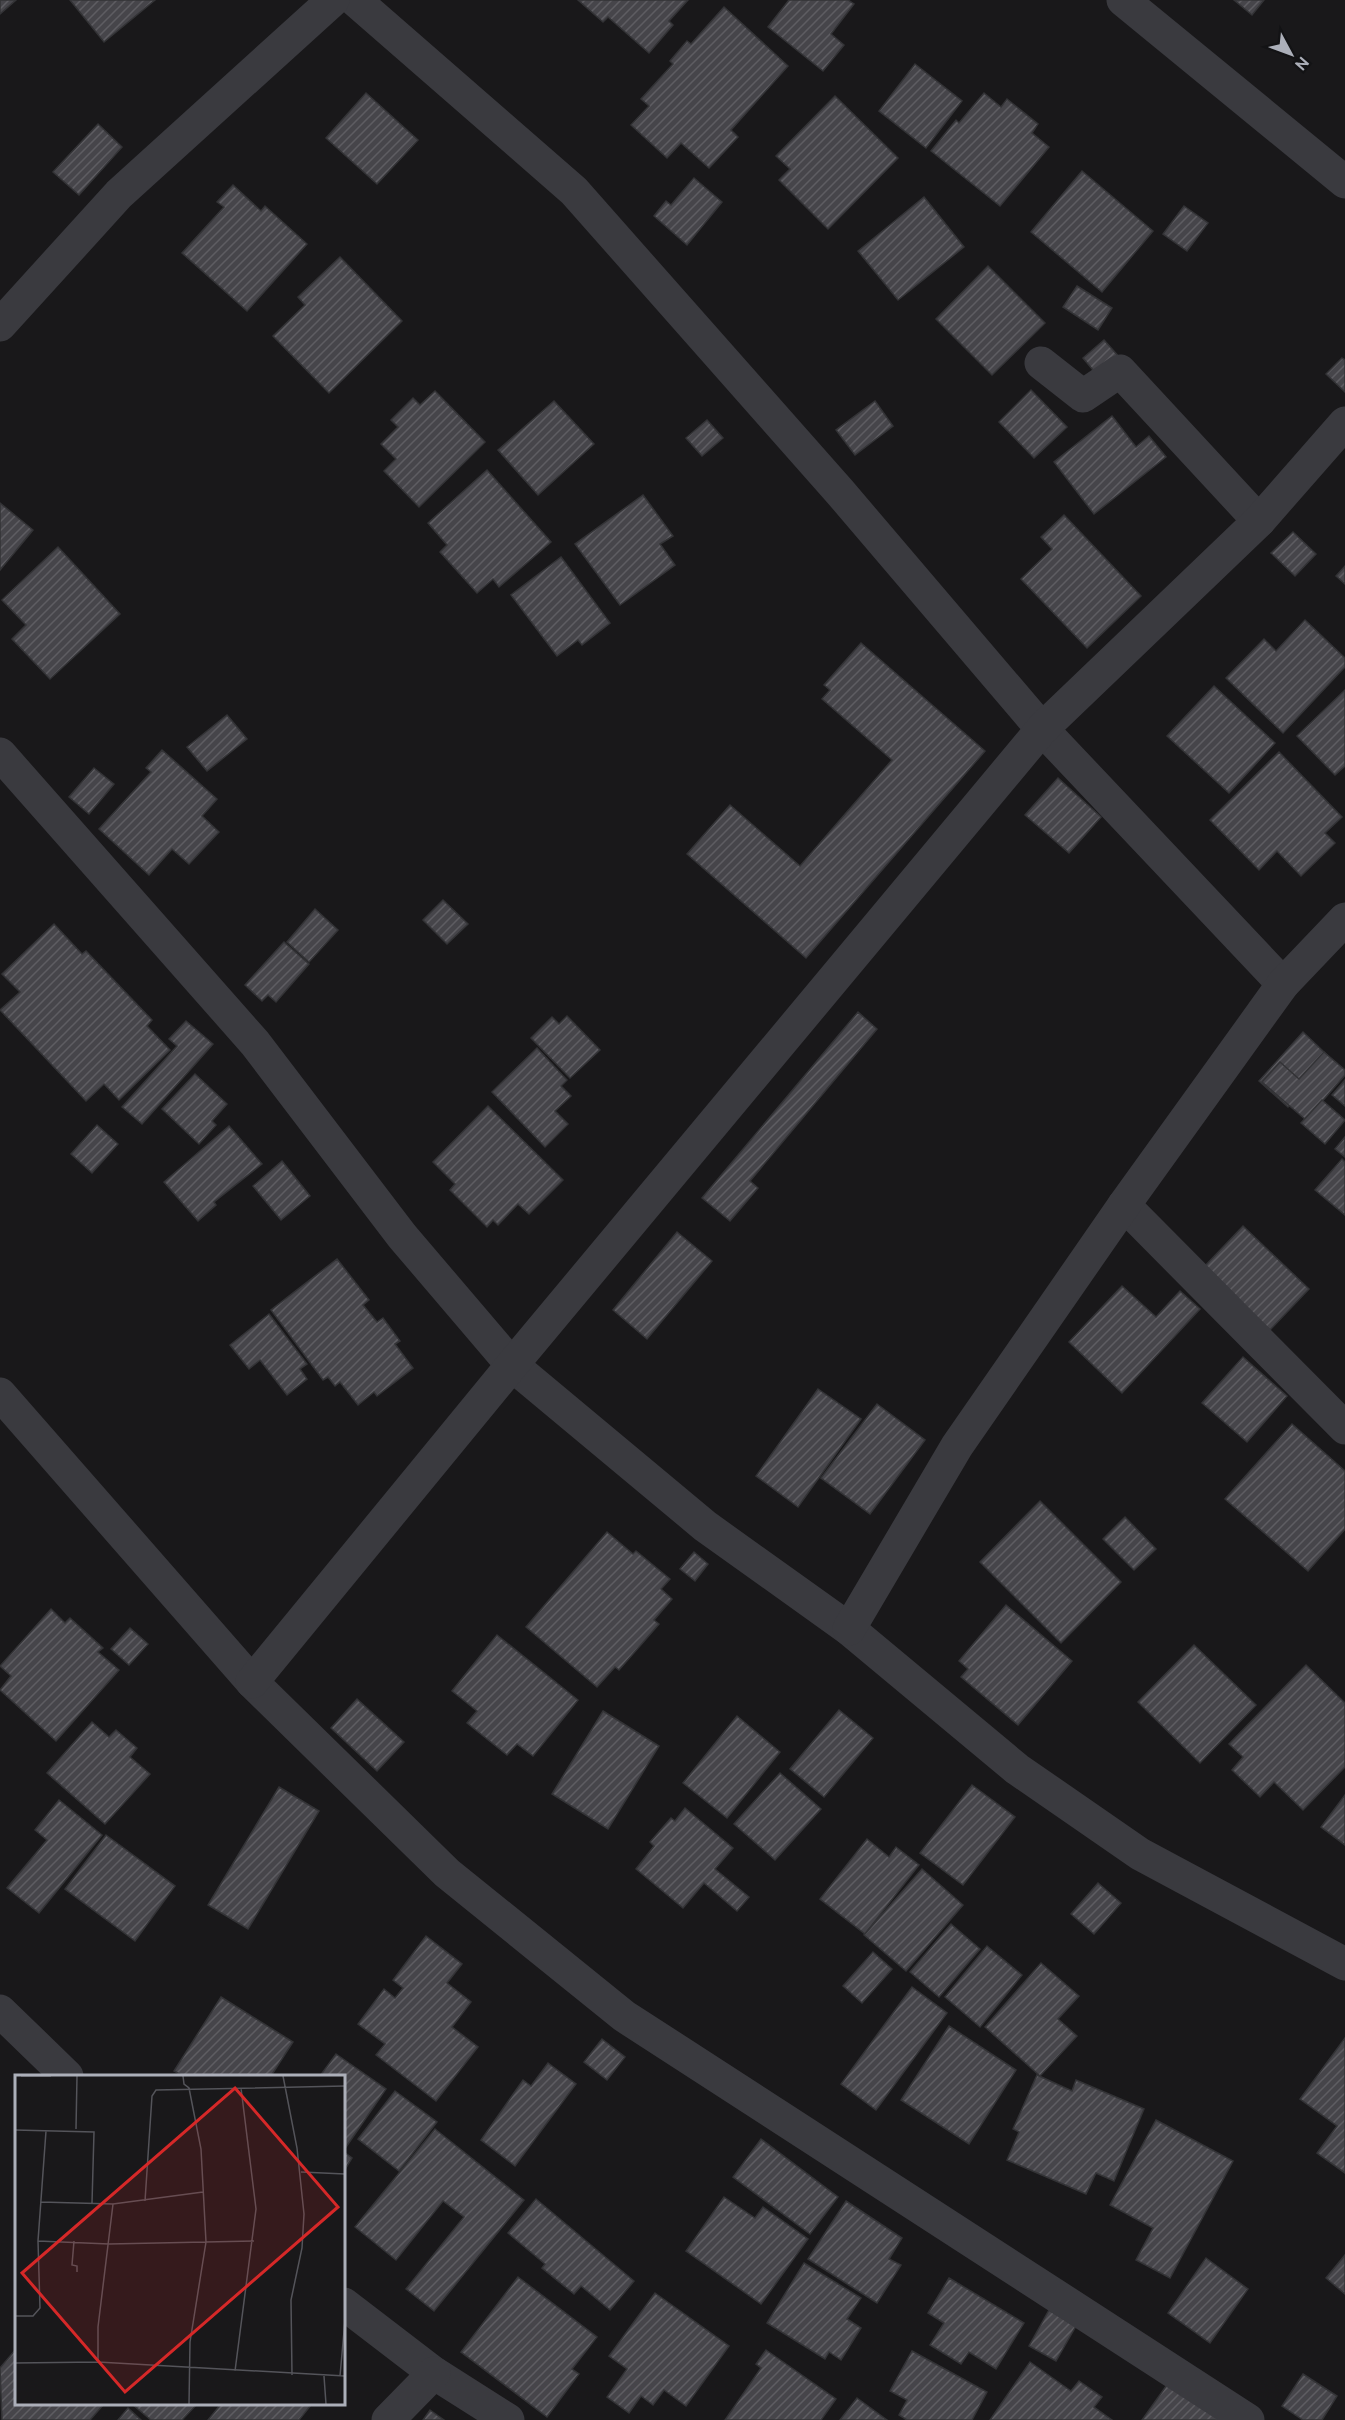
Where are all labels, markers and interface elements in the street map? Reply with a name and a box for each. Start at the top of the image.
north arrow [1261,24,1321,84]
text: N [1292,53,1313,74]
inset map [15,2075,345,2405]

